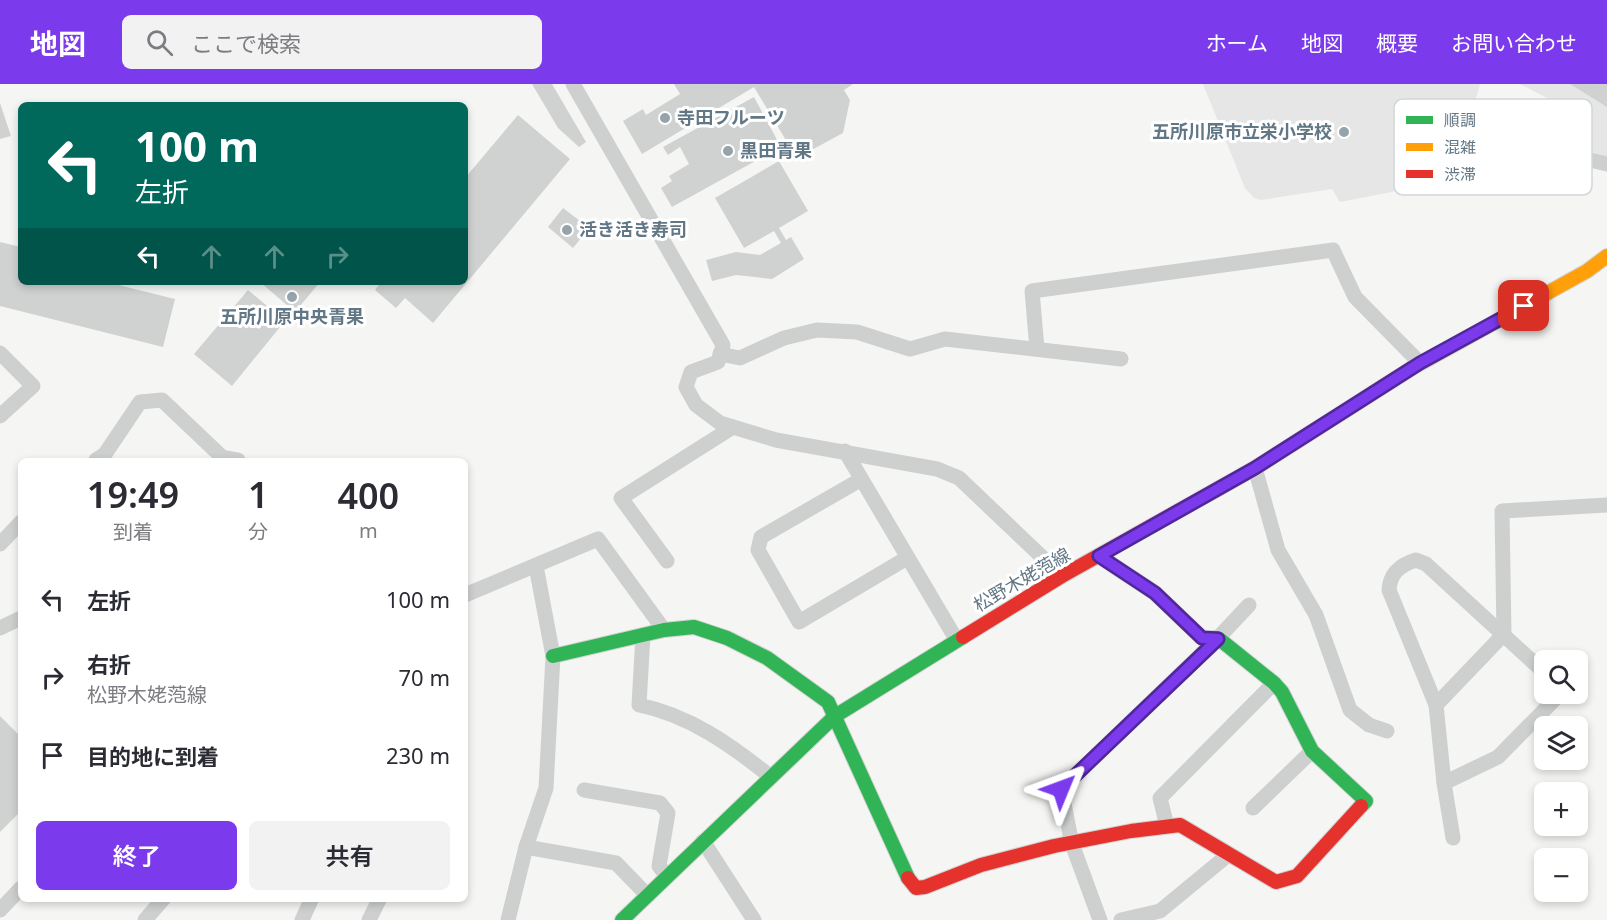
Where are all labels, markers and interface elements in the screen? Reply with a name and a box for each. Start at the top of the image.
search box [122,15,542,69]
text: 地図 [30,24,86,62]
icon: search [143,26,176,59]
text: ここで検索 [191,28,301,58]
text: ホーム [1206,29,1268,57]
text: 地図 [1301,29,1343,57]
text: 概要 [1376,29,1418,57]
text: お問い合わせ [1451,29,1577,57]
legend [1394,99,1592,195]
place label: 寺田フルーツ [677,105,785,129]
text: 順調 [1444,109,1476,131]
marker: 寺田フルーツ [658,111,672,125]
text: 100 m [135,117,259,174]
place label: 五所川原市立栄小学校 [1152,119,1332,143]
marker: 五所川原市立栄小学校 [1337,125,1351,139]
icon: left [36,126,114,204]
text: 混雑 [1444,136,1476,158]
place label: 黒田青果 [740,138,812,162]
marker: 黒田青果 [721,144,735,158]
text: 渋滞 [1444,163,1476,185]
text: 左折 [135,173,189,210]
place label: 活き活き寿司 [579,217,687,241]
marker: 活き活き寿司 [560,223,574,237]
icon: left [132,240,165,273]
icon: ahead [195,240,228,273]
icon: ahead [258,240,291,273]
icon: right [321,240,354,273]
pin [1498,280,1549,331]
icon: arrive [1507,289,1540,322]
marker: 五所川原中央青果 [285,290,299,304]
place label: 五所川原中央青果 [220,304,364,328]
text: 19:49 [87,470,179,519]
text: 1 [248,470,269,519]
text: 400 [337,471,399,520]
text: m [359,517,378,544]
text: 到着 [113,518,153,545]
text: 分 [248,518,268,545]
street label: 松野木姥萢線 [969,542,1074,617]
icon: left [36,583,69,616]
text: 100 m [386,584,450,614]
text: 左折 [87,585,131,615]
text: 右折 [87,649,131,679]
map controls [1534,650,1588,902]
button: search [1534,650,1588,704]
icon: right [36,661,69,694]
text: 70 m [399,662,450,692]
text: 松野木姥萢線 [87,681,207,708]
button: layers [1534,716,1588,770]
icon: arrive [36,739,69,772]
text: 230 m [386,740,450,770]
text: 目的地に到着 [87,741,219,771]
position arrow [1029,757,1093,821]
button: + [1534,782,1588,836]
button: 終了 [36,821,237,890]
button: 共有 [249,821,450,890]
button: − [1534,848,1588,902]

